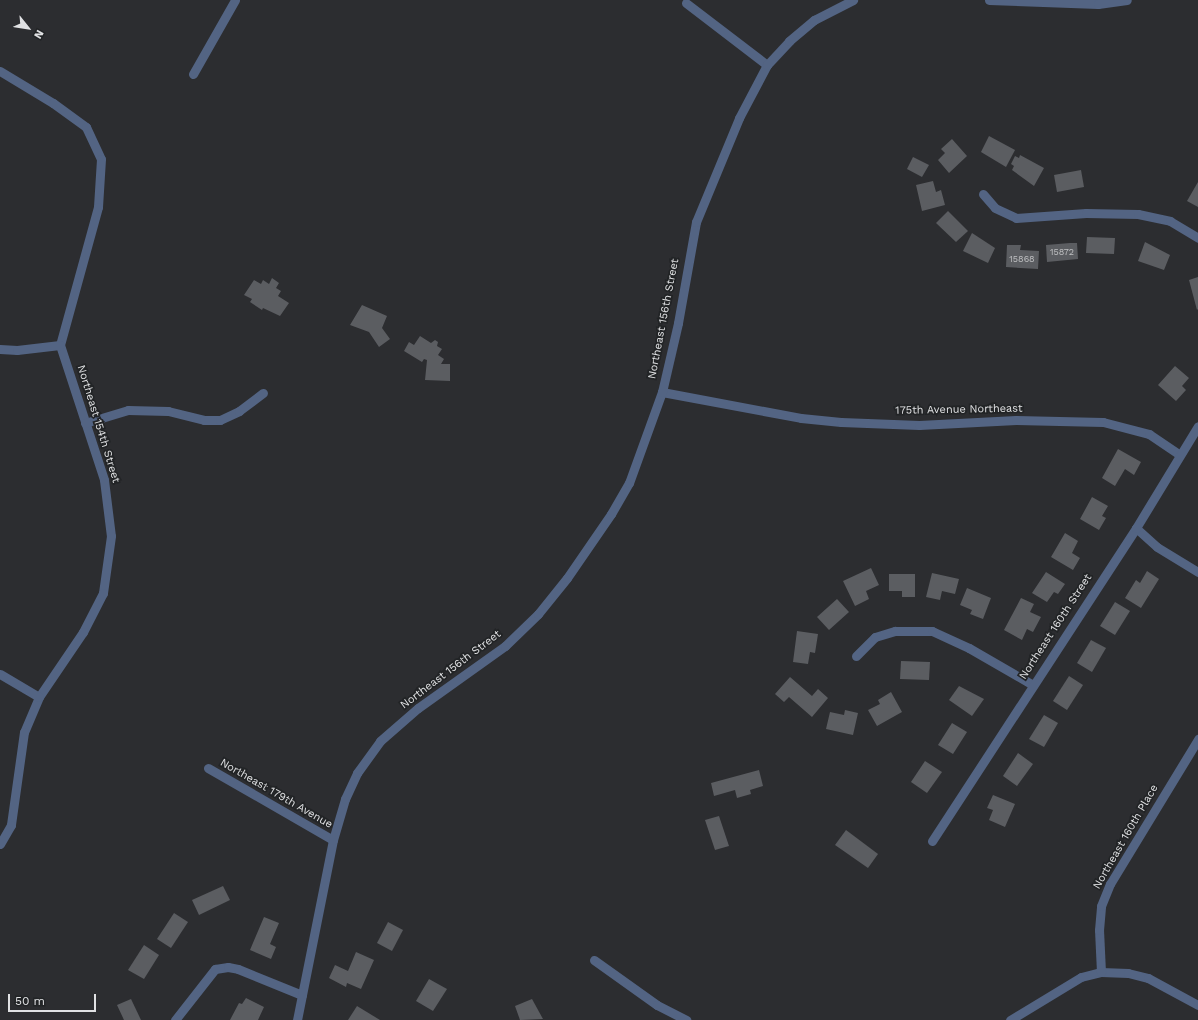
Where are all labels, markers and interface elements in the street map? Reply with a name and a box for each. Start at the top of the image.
north arrow [8,8,48,48]
text: N [31,27,46,41]
house number: 15872 [1050,247,1074,257]
house number: 15868 [1009,254,1035,264]
street label: Northeast 156th Street [646,258,682,380]
street label: Northeast 154th Street [74,363,122,485]
street label: 175th Avenue Northeast [895,402,1023,418]
street label: Northeast 160th Street [1017,572,1095,682]
street label: Northeast 156th Street [398,628,504,712]
street label: Northeast 179th Avenue [217,756,335,832]
street label: Northeast 160th Place [1091,782,1161,892]
scale bar [10,986,98,1012]
text: 50 m [15,994,45,1008]

